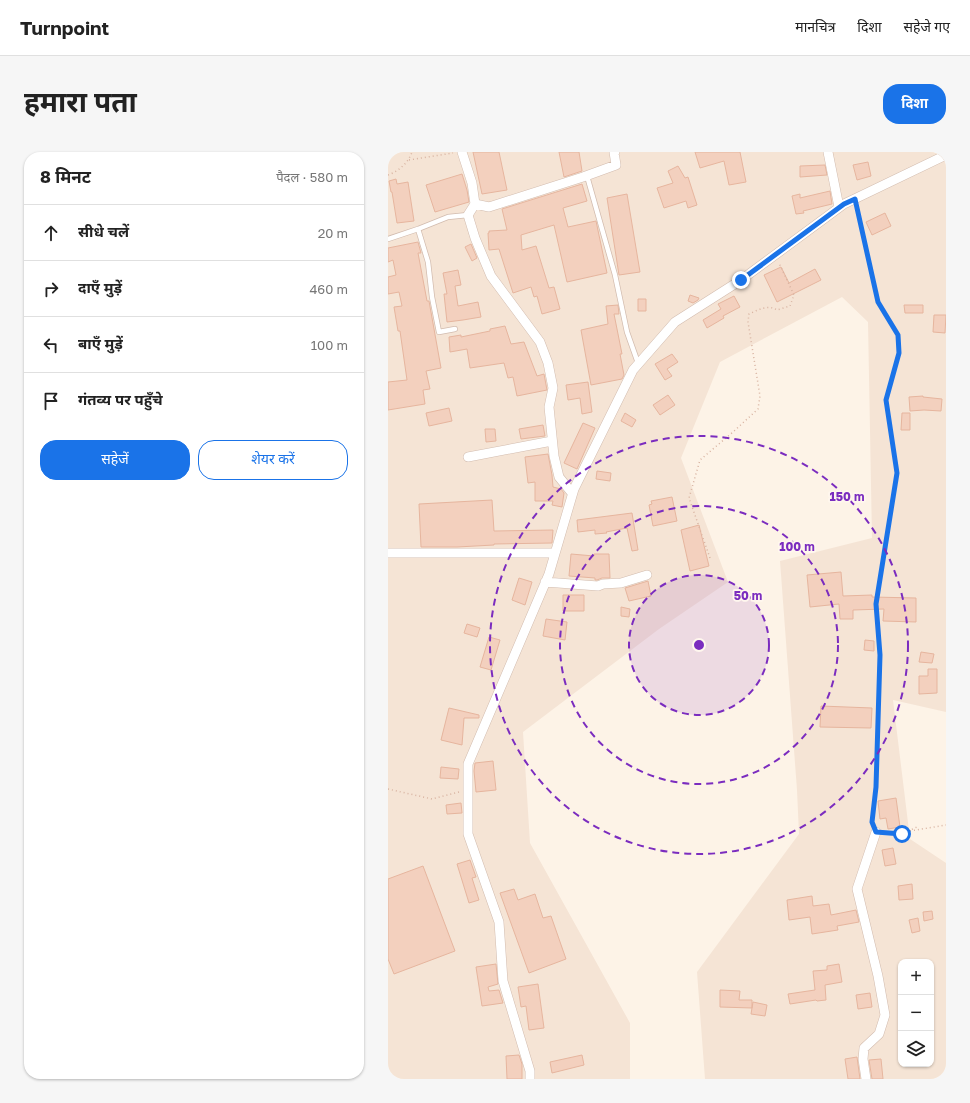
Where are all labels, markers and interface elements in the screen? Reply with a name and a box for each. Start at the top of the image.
text: Turnpoint [20,16,109,39]
text: मानचित्र [795,18,835,35]
text: दिशा [857,18,882,35]
text: सहेजे गए [904,18,950,35]
button: दिशा [883,84,946,124]
text: हमारा पता [24,85,137,118]
text: 8 मिनट [40,166,91,187]
text: पैदल · 580 m [276,169,348,185]
icon: ahead [40,222,62,244]
text: सीधे चलें [78,222,129,240]
text: 20 m [318,225,348,241]
route end [732,271,750,289]
icon: right [40,278,62,300]
text: दाएँ मुड़ें [78,278,122,296]
text: 460 m [309,281,348,297]
icon: left [40,334,62,356]
text: बाएँ मुड़ें [78,334,123,352]
text: 100 m [311,337,348,353]
icon: arrive [40,390,62,412]
text: गंतव्य पर पहुँचे [78,390,163,408]
button: सहेजें [40,440,190,480]
button: शेयर करें [198,440,348,480]
text: 150 m [830,489,864,504]
text: 100 m [779,539,815,554]
text: 50 m [734,588,762,603]
centre of rings [692,638,706,652]
route start [893,825,911,843]
map controls [898,959,934,1067]
button: + [898,959,934,995]
button: − [898,995,934,1031]
button: layers [898,1031,934,1067]

